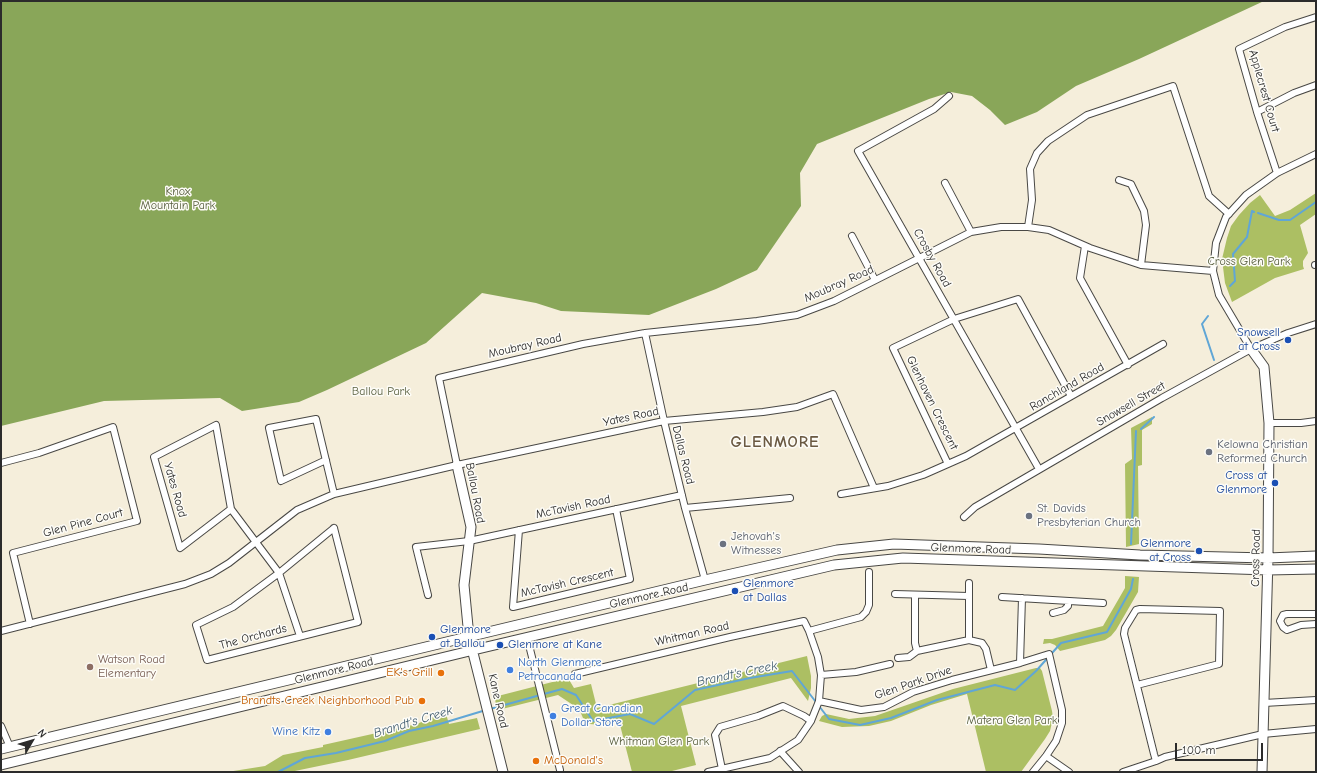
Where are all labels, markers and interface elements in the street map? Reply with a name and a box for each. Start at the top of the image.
street label: Applecrest Court [1245,48,1283,134]
park label: Knox Mountain Park [141,185,215,213]
street label: Crosby Road [910,226,954,290]
park label: Cross Glen Park [1207,255,1291,269]
street label: Moubray Road [802,262,876,306]
place label: Snowsell at Cross [1237,326,1280,354]
street label: Moubray Road [487,331,563,361]
marker: Snowsell at Cross [1283,335,1293,345]
street label: Glenhaven Crescent [903,354,961,452]
street label: Ranchland Road [1027,360,1107,414]
street label: Snowsell Street [1094,379,1168,429]
park label: Ballou Park [352,385,410,399]
street label: Yates Road [602,404,660,430]
street label: Dallas Road [669,424,697,486]
district label: GLENMORE [730,432,820,452]
place label: Kelowna Christian Reformed Church [1217,438,1308,466]
marker: Kelowna Christian Reformed Church [1204,447,1214,457]
street label: Yates Road [160,461,190,519]
street label: Ballou Road [462,462,488,524]
place label: Cross at Glenmore [1216,469,1267,497]
marker: Cross at Glenmore [1270,478,1280,488]
street label: McTavish Road [534,492,612,522]
place label: St. Davids Presbyterian Church [1037,502,1141,530]
street label: Glen Pine Court [42,505,124,541]
marker: St. Davids Presbyterian Church [1024,511,1034,521]
street label: Cross Road [1248,529,1264,587]
place label: Jehovah's Witnesses [731,530,781,558]
place label: Glenmore at Cross [1140,537,1191,565]
marker: Jehovah's Witnesses [718,539,728,549]
street label: Glenmore Road [930,540,1012,558]
marker: Glenmore at Cross [1194,546,1204,556]
street label: McTavish Crescent [519,565,615,601]
place label: Glenmore at Dallas [743,577,794,605]
street label: Glenmore Road [608,580,690,612]
marker: Glenmore at Dallas [730,586,740,596]
street label: Whitman Road [654,618,730,650]
street label: The Orchards [218,621,288,653]
place label: Glenmore at Ballou [440,623,491,651]
marker: Glenmore at Ballou [427,632,437,642]
place label: Glenmore at Kane [508,638,602,652]
marker: Glenmore at Kane [495,640,505,650]
place label: Watson Road Elementary [98,653,165,681]
street label: Glenmore Road [293,654,375,688]
place label: North Glenmore Petrocanada [518,656,602,684]
water label: Brandt's Creek [695,658,779,690]
marker: Watson Road Elementary [85,662,95,672]
street label: Glen Park Drive [873,663,953,703]
marker: North Glenmore Petrocanada [505,665,515,675]
place label: EK's Grill [386,666,433,680]
marker: EK's Grill [436,668,446,678]
street label: Kane Road [485,672,511,730]
place label: Brandts Creek Neighborhood Pub [241,694,414,708]
marker: Brandts Creek Neighborhood Pub [417,696,427,706]
place label: Great Canadian Dollar Store [561,702,642,730]
water label: Brandt's Creek [372,703,454,741]
marker: Great Canadian Dollar Store [548,711,558,721]
park label: Matera Glen Park [967,714,1057,728]
north arrow [12,721,52,761]
place label: Wine Kitz [272,725,320,739]
text: N [35,726,49,740]
marker: Wine Kitz [323,727,333,737]
park label: Whitman Glen Park [609,735,709,749]
scale bar [1177,735,1265,761]
text: 100 m [1182,743,1215,757]
place label: McDonald's [544,754,603,768]
marker: McDonald's [531,756,541,766]

